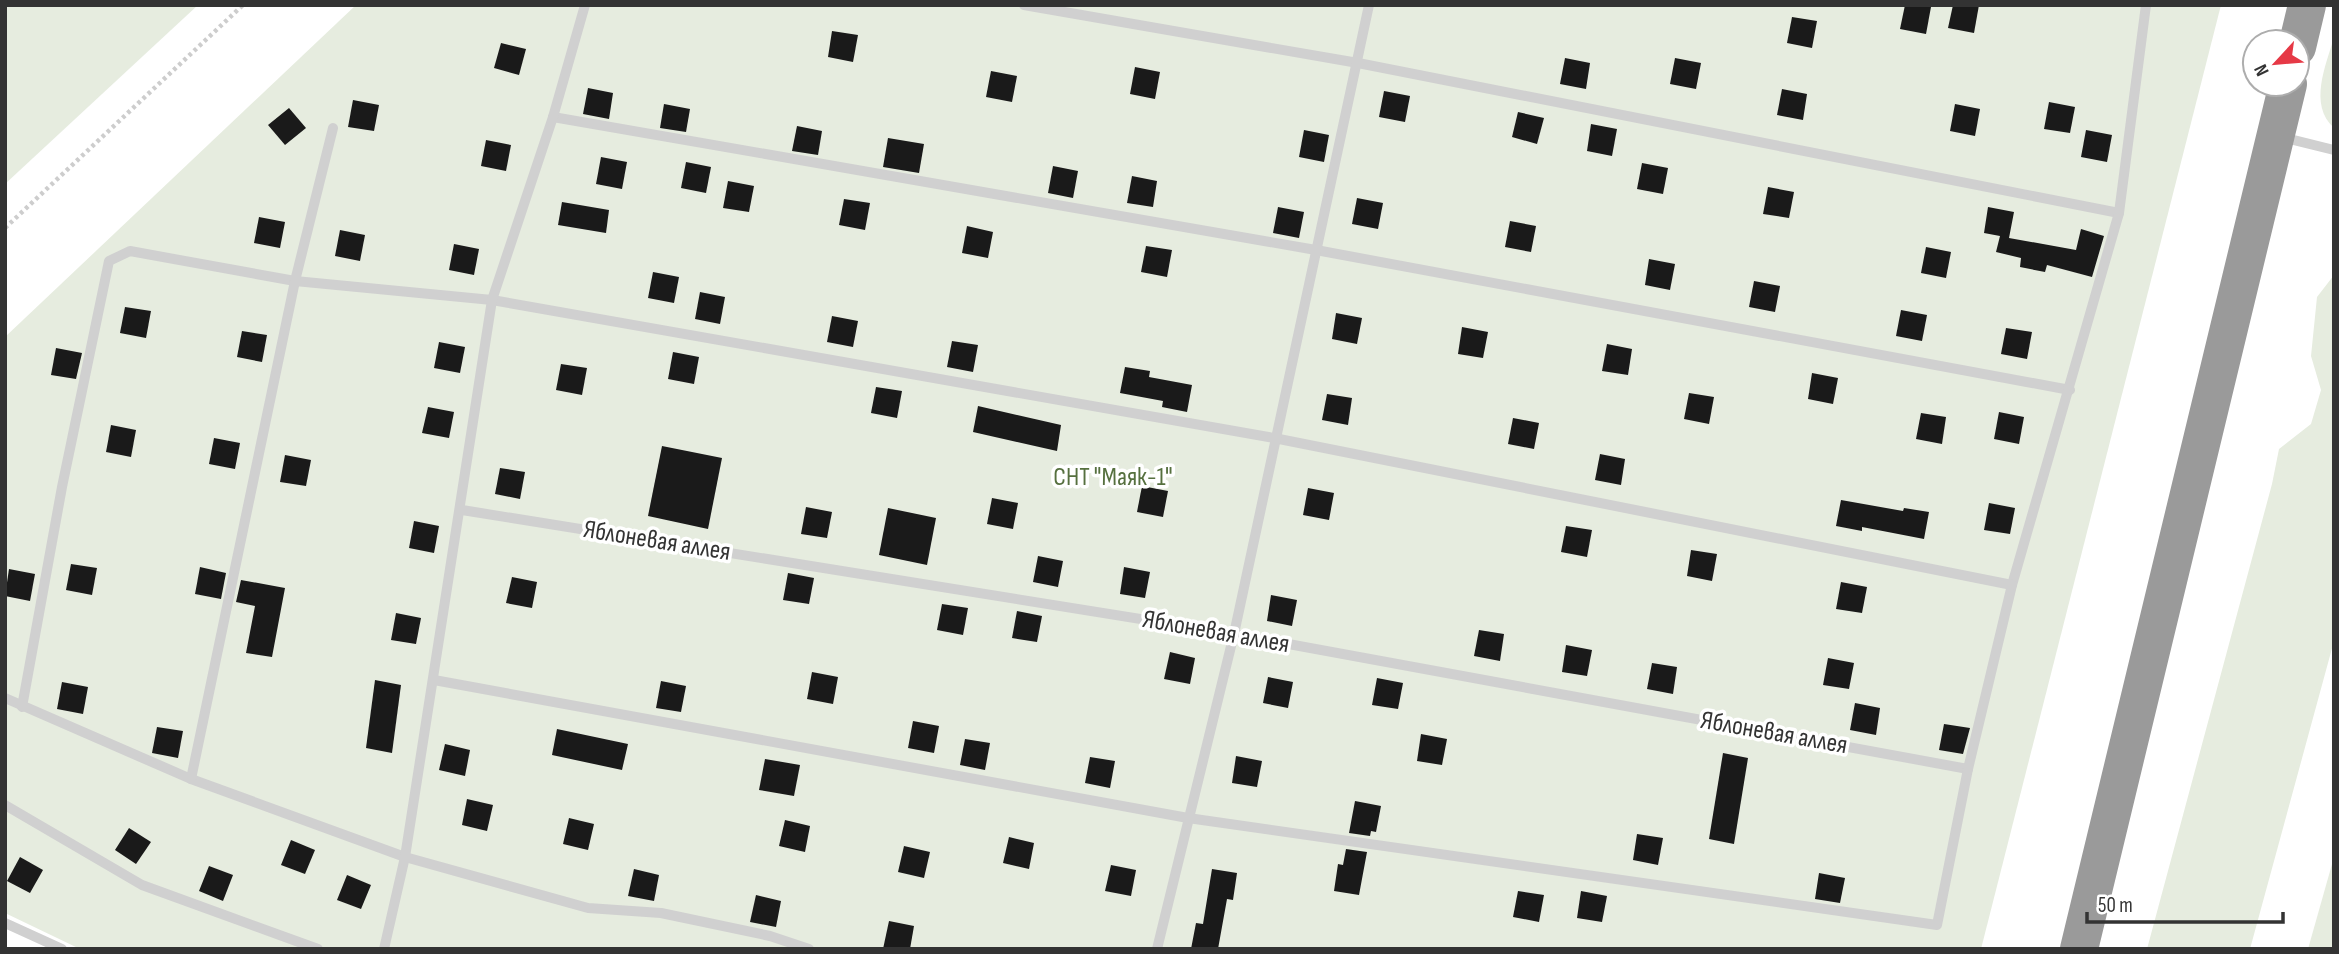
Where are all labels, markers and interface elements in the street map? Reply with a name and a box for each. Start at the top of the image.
north arrow [2241,28,2311,98]
text: N [2250,60,2275,79]
park label: СНТ "Маяк-1" [1053,462,1173,493]
street label: Яблоневая аллея [581,514,733,568]
street label: Яблоневая аллея [1140,604,1292,660]
street label: Яблоневая аллея [1698,705,1850,761]
scale bar [2087,880,2283,924]
text: 50 m [2098,893,2133,918]

